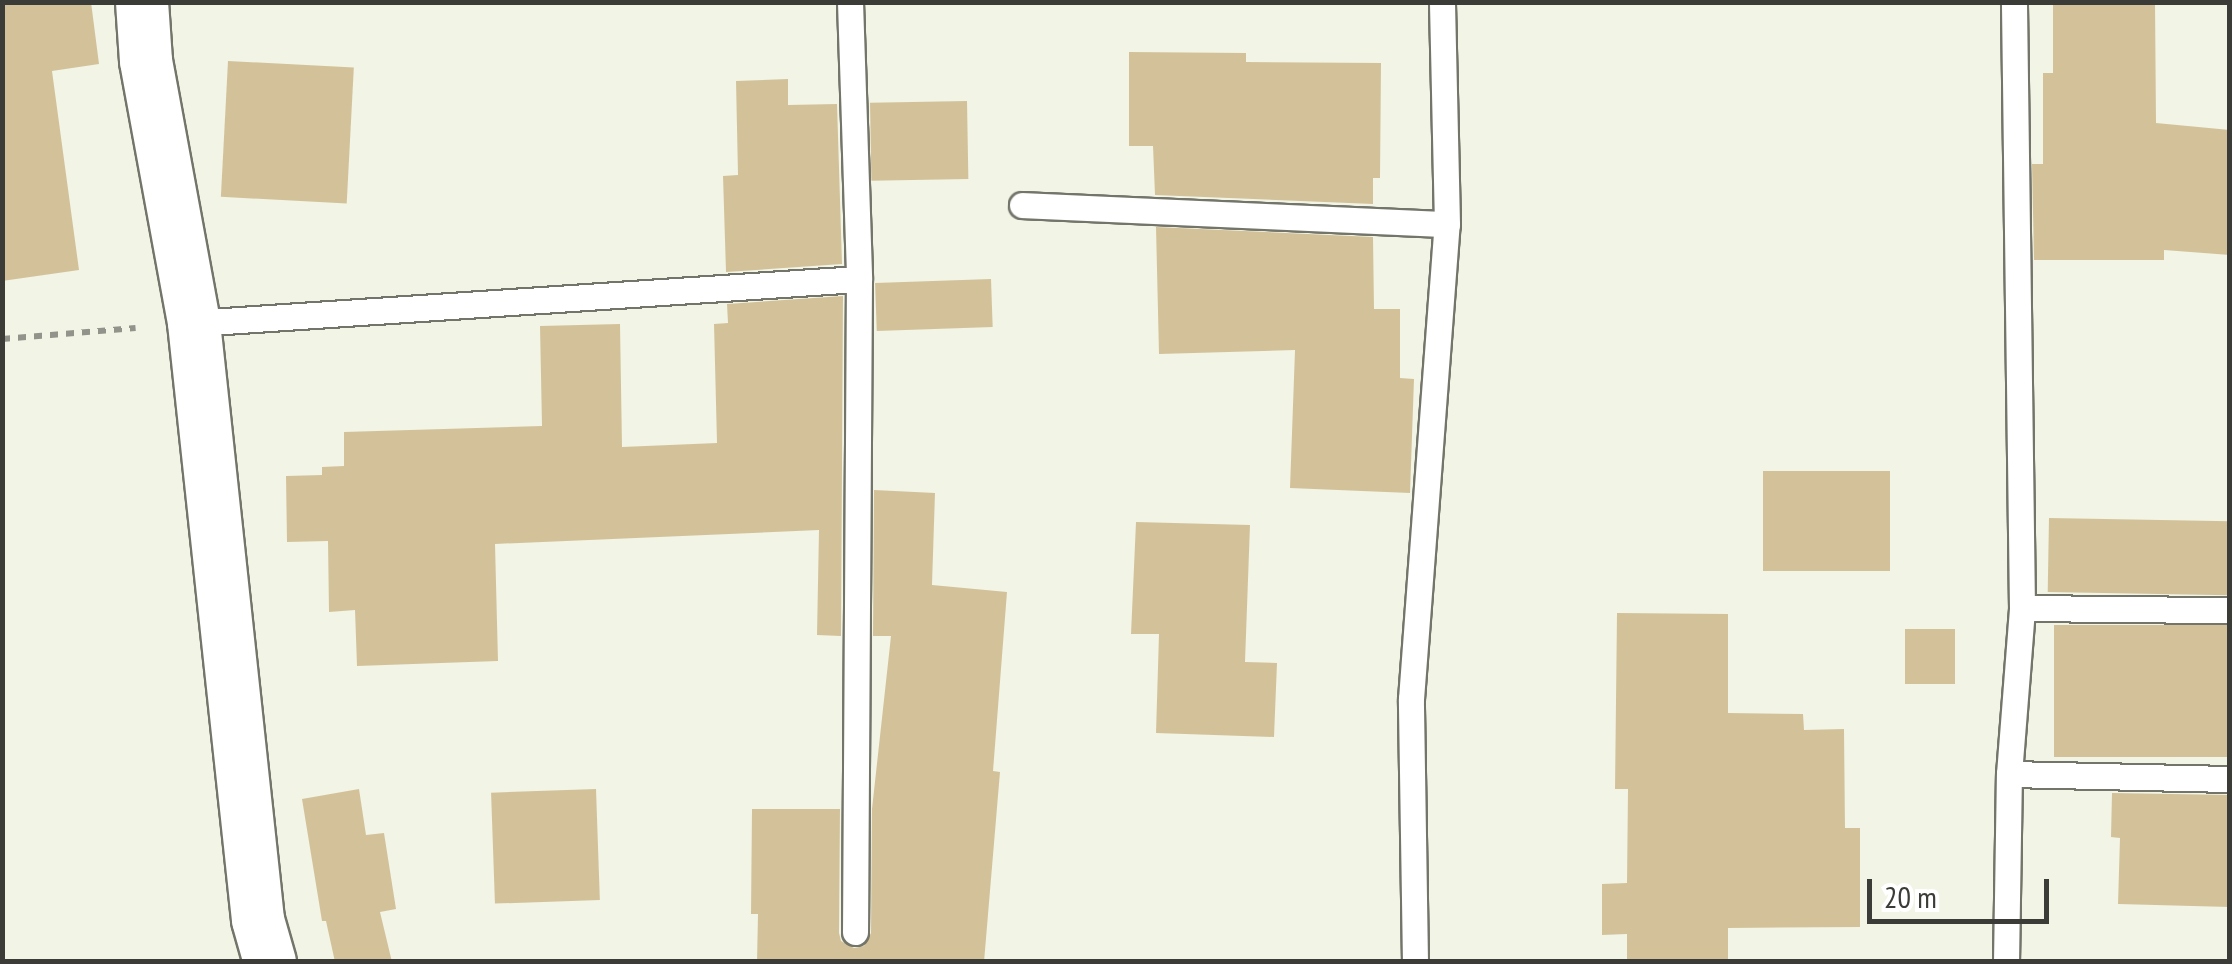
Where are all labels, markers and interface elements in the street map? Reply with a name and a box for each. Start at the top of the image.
scale bar [1872,859,2054,921]
text: 20 m [1884,877,1937,916]

